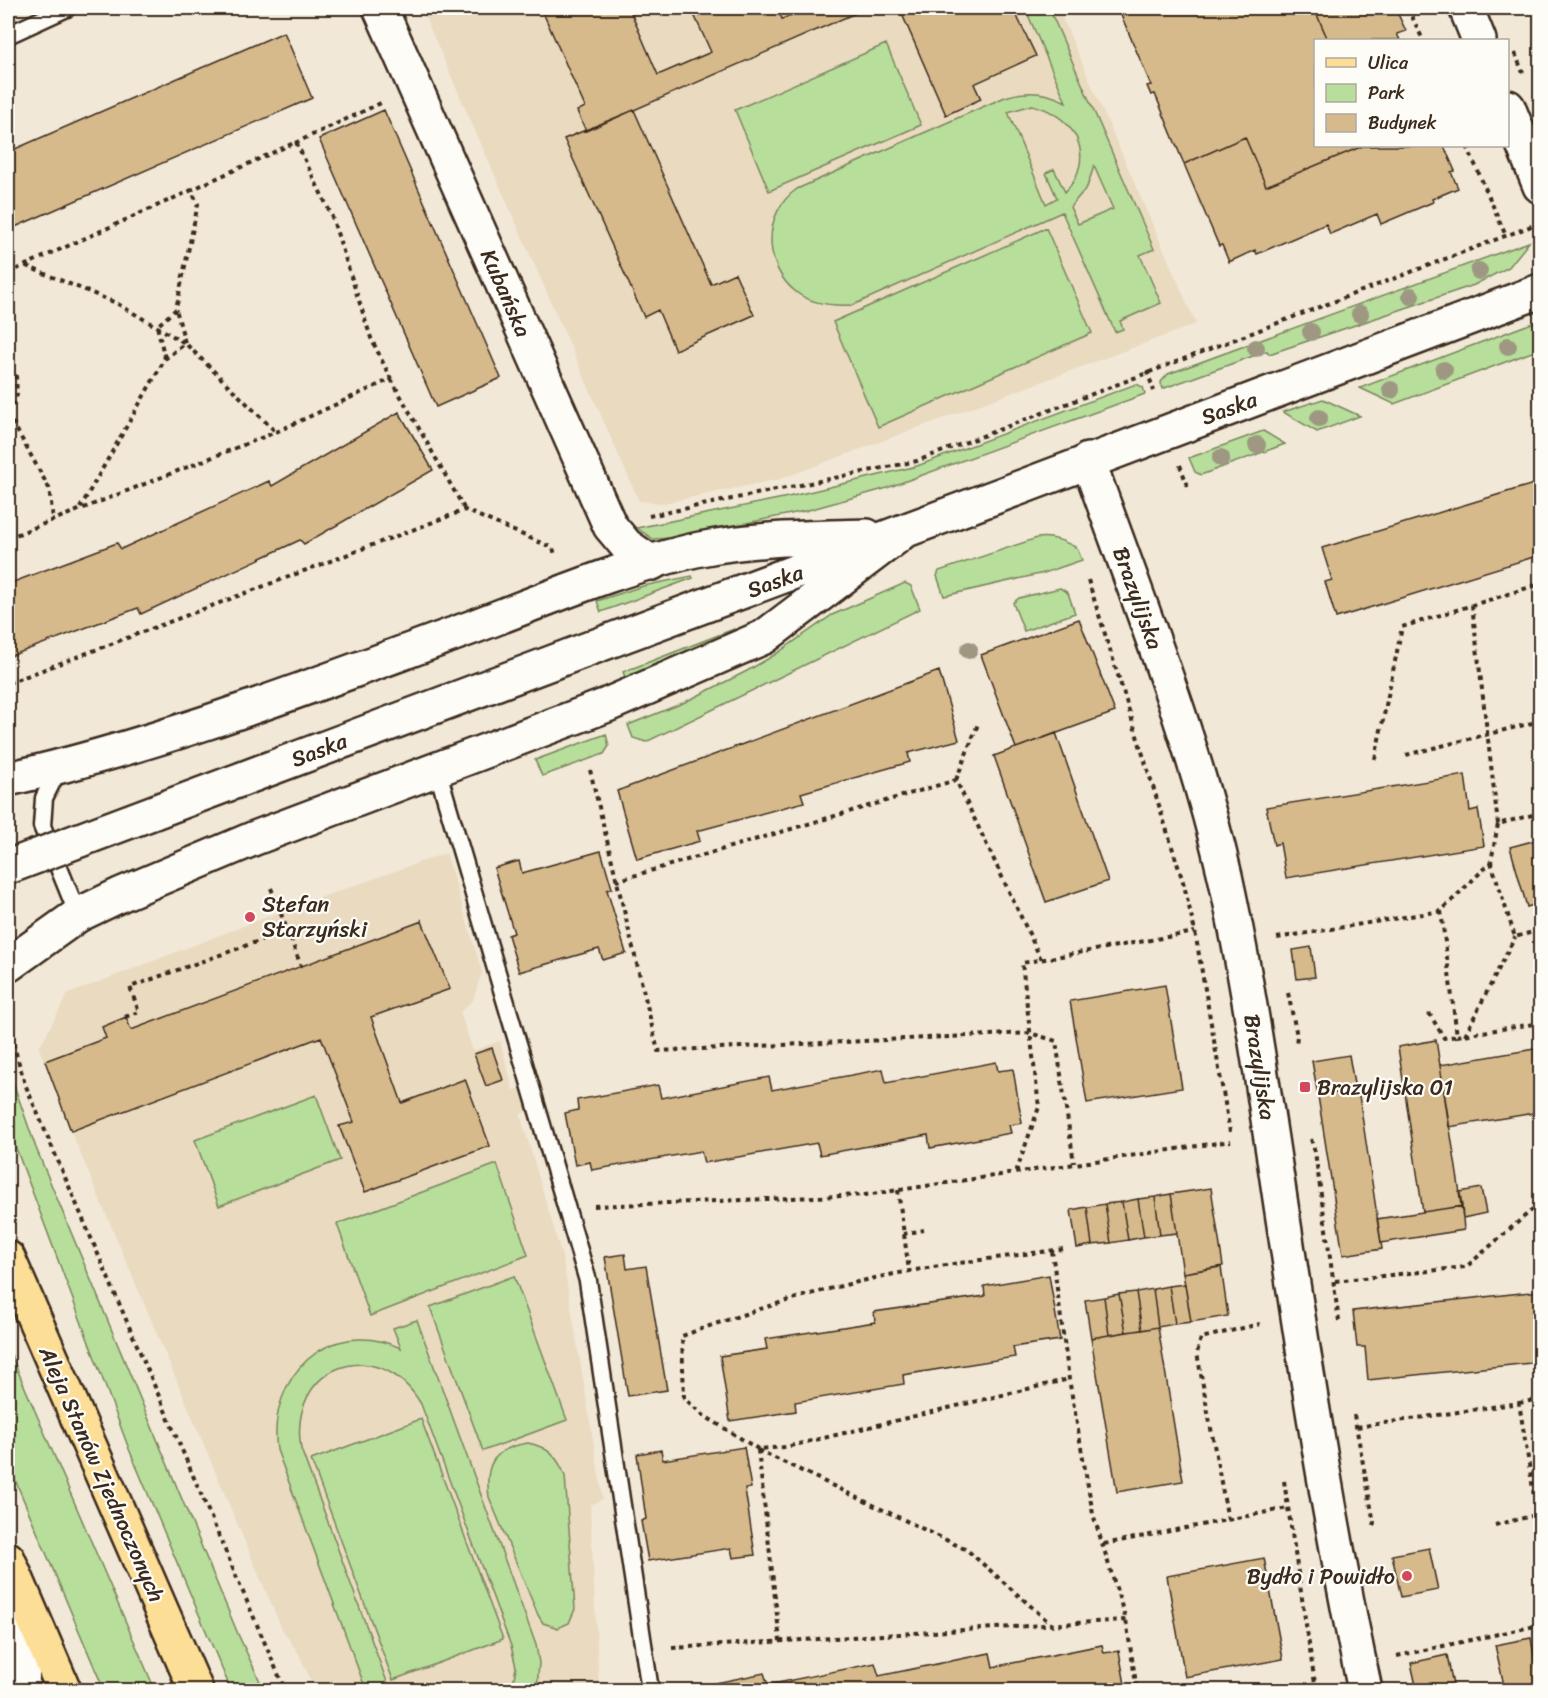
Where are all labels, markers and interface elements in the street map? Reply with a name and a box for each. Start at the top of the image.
legend [1314,39,1509,147]
text: Ulica [1368,47,1409,79]
text: Park [1368,77,1405,109]
text: Budynek [1368,107,1437,139]
street label: Kubańska [469,243,543,343]
street label: Saska [1195,379,1264,436]
street label: Brazylijska [1101,541,1175,655]
street label: Saska [741,552,810,609]
street label: Saska [285,721,354,779]
place label: Stefan Starzyński [262,885,368,949]
marker: Stefan Starzyński [243,910,257,924]
street label: Brazylijska [1232,1011,1288,1123]
place label: Brazylijska 01 [1317,1068,1453,1107]
marker: Brazylijska 01 [1298,1080,1312,1094]
street label: Aleja Stanów Zjednoczonych [27,1339,176,1608]
place label: Bydło i Powidło [1247,1557,1395,1596]
marker: Bydło i Powidło [1400,1569,1414,1583]

